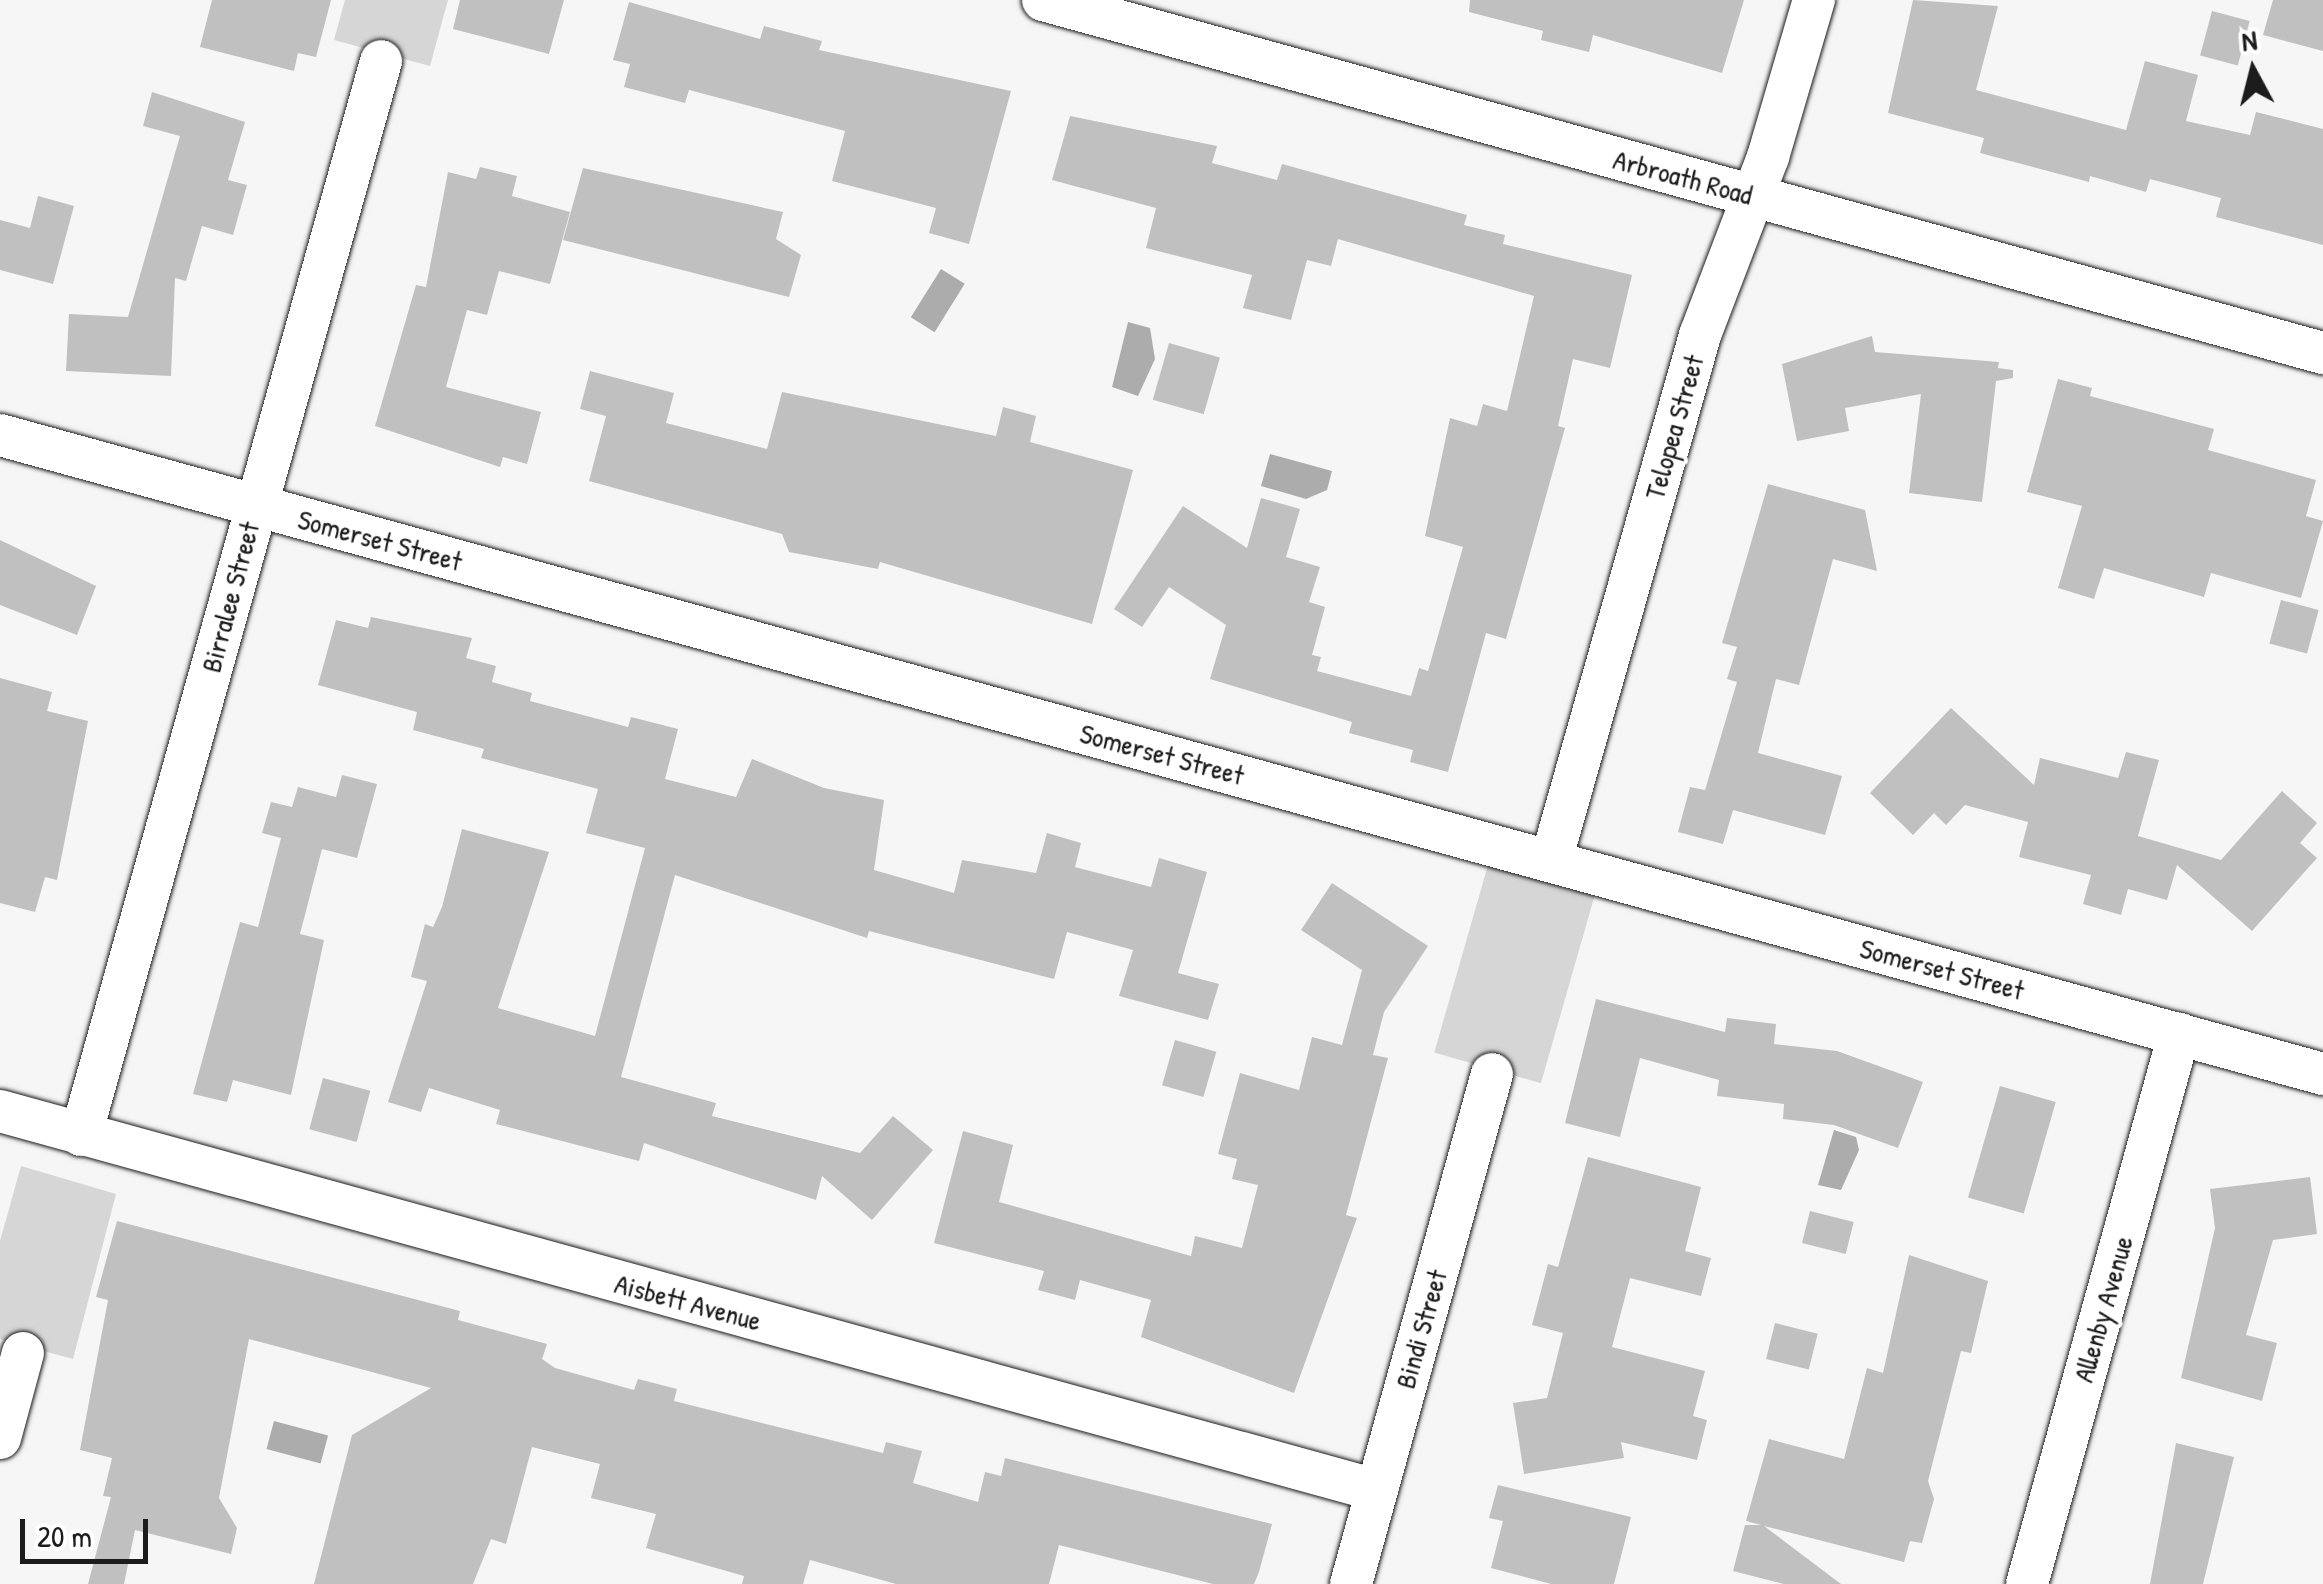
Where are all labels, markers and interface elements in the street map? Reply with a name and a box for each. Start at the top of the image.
north arrow [2203,20,2303,120]
text: N [2240,20,2259,60]
street label: Arbroath Road [1610,142,1756,212]
street label: Telopea Street [1637,351,1711,503]
street label: Somerset Street [294,502,466,578]
street label: Birralee Street [194,518,266,676]
street label: Somerset Street [1076,716,1248,792]
street label: Somerset Street [1856,931,2028,1007]
street label: Allenby Avenue [2066,1232,2140,1386]
street label: Aisbett Avenue [611,1266,765,1338]
street label: Bindi Street [1388,1266,1454,1392]
scale bar [25,1499,152,1561]
text: 20 m [37,1516,92,1556]

